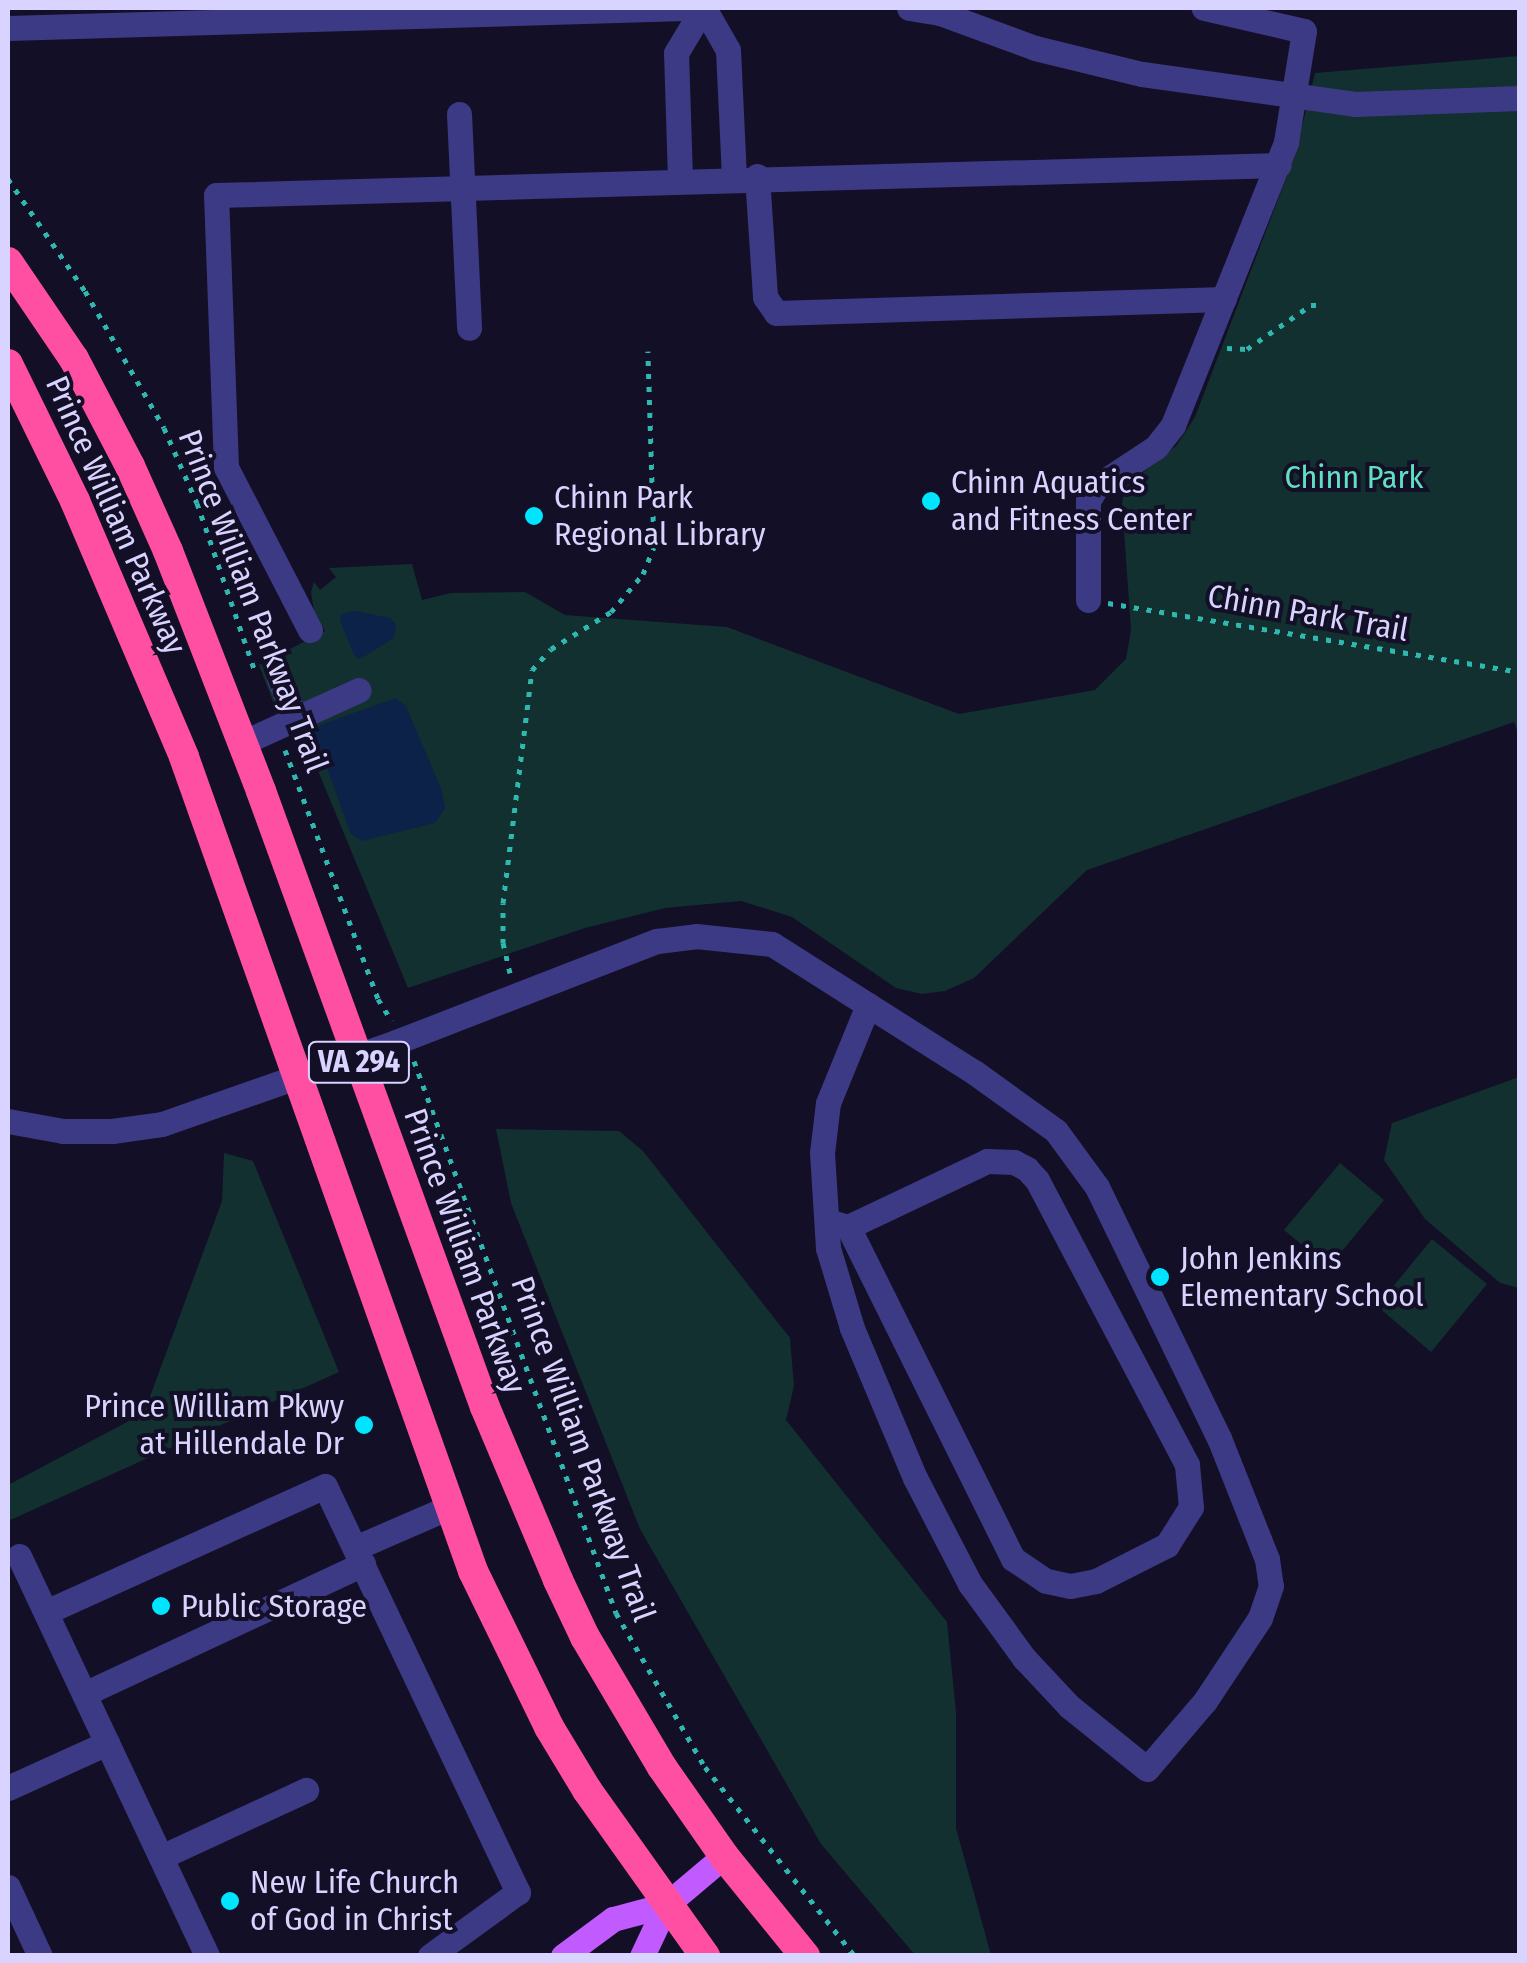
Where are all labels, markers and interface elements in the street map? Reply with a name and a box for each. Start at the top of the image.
street label: Prince William Parkway [37,370,195,660]
street label: Prince William Parkway Trail [170,424,336,778]
park label: Chinn Park [1285,458,1423,496]
place label: Chinn Aquatics and Fitness Center [951,464,1192,539]
place label: Chinn Park Regional Library [554,479,765,554]
marker: Chinn Aquatics and Fitness Center [920,490,942,512]
marker: Chinn Park Regional Library [523,505,545,527]
street label: Chinn Park Trail [1205,576,1411,650]
road number: VA 294 [306,1037,412,1087]
street label: Prince William Parkway [396,1103,534,1399]
place label: John Jenkins Elementary School [1180,1240,1424,1315]
marker: John Jenkins Elementary School [1149,1266,1171,1288]
street label: Prince William Parkway Trail [503,1271,663,1627]
place label: Prince William Pkwy at Hillendale Dr [84,1388,344,1463]
marker: Prince William Pkwy at Hillendale Dr [353,1414,375,1436]
place label: Public Storage [181,1587,367,1625]
marker: Public Storage [150,1595,172,1617]
place label: New Life Church of God in Christ [250,1864,459,1939]
marker: New Life Church of God in Christ [219,1890,241,1912]

